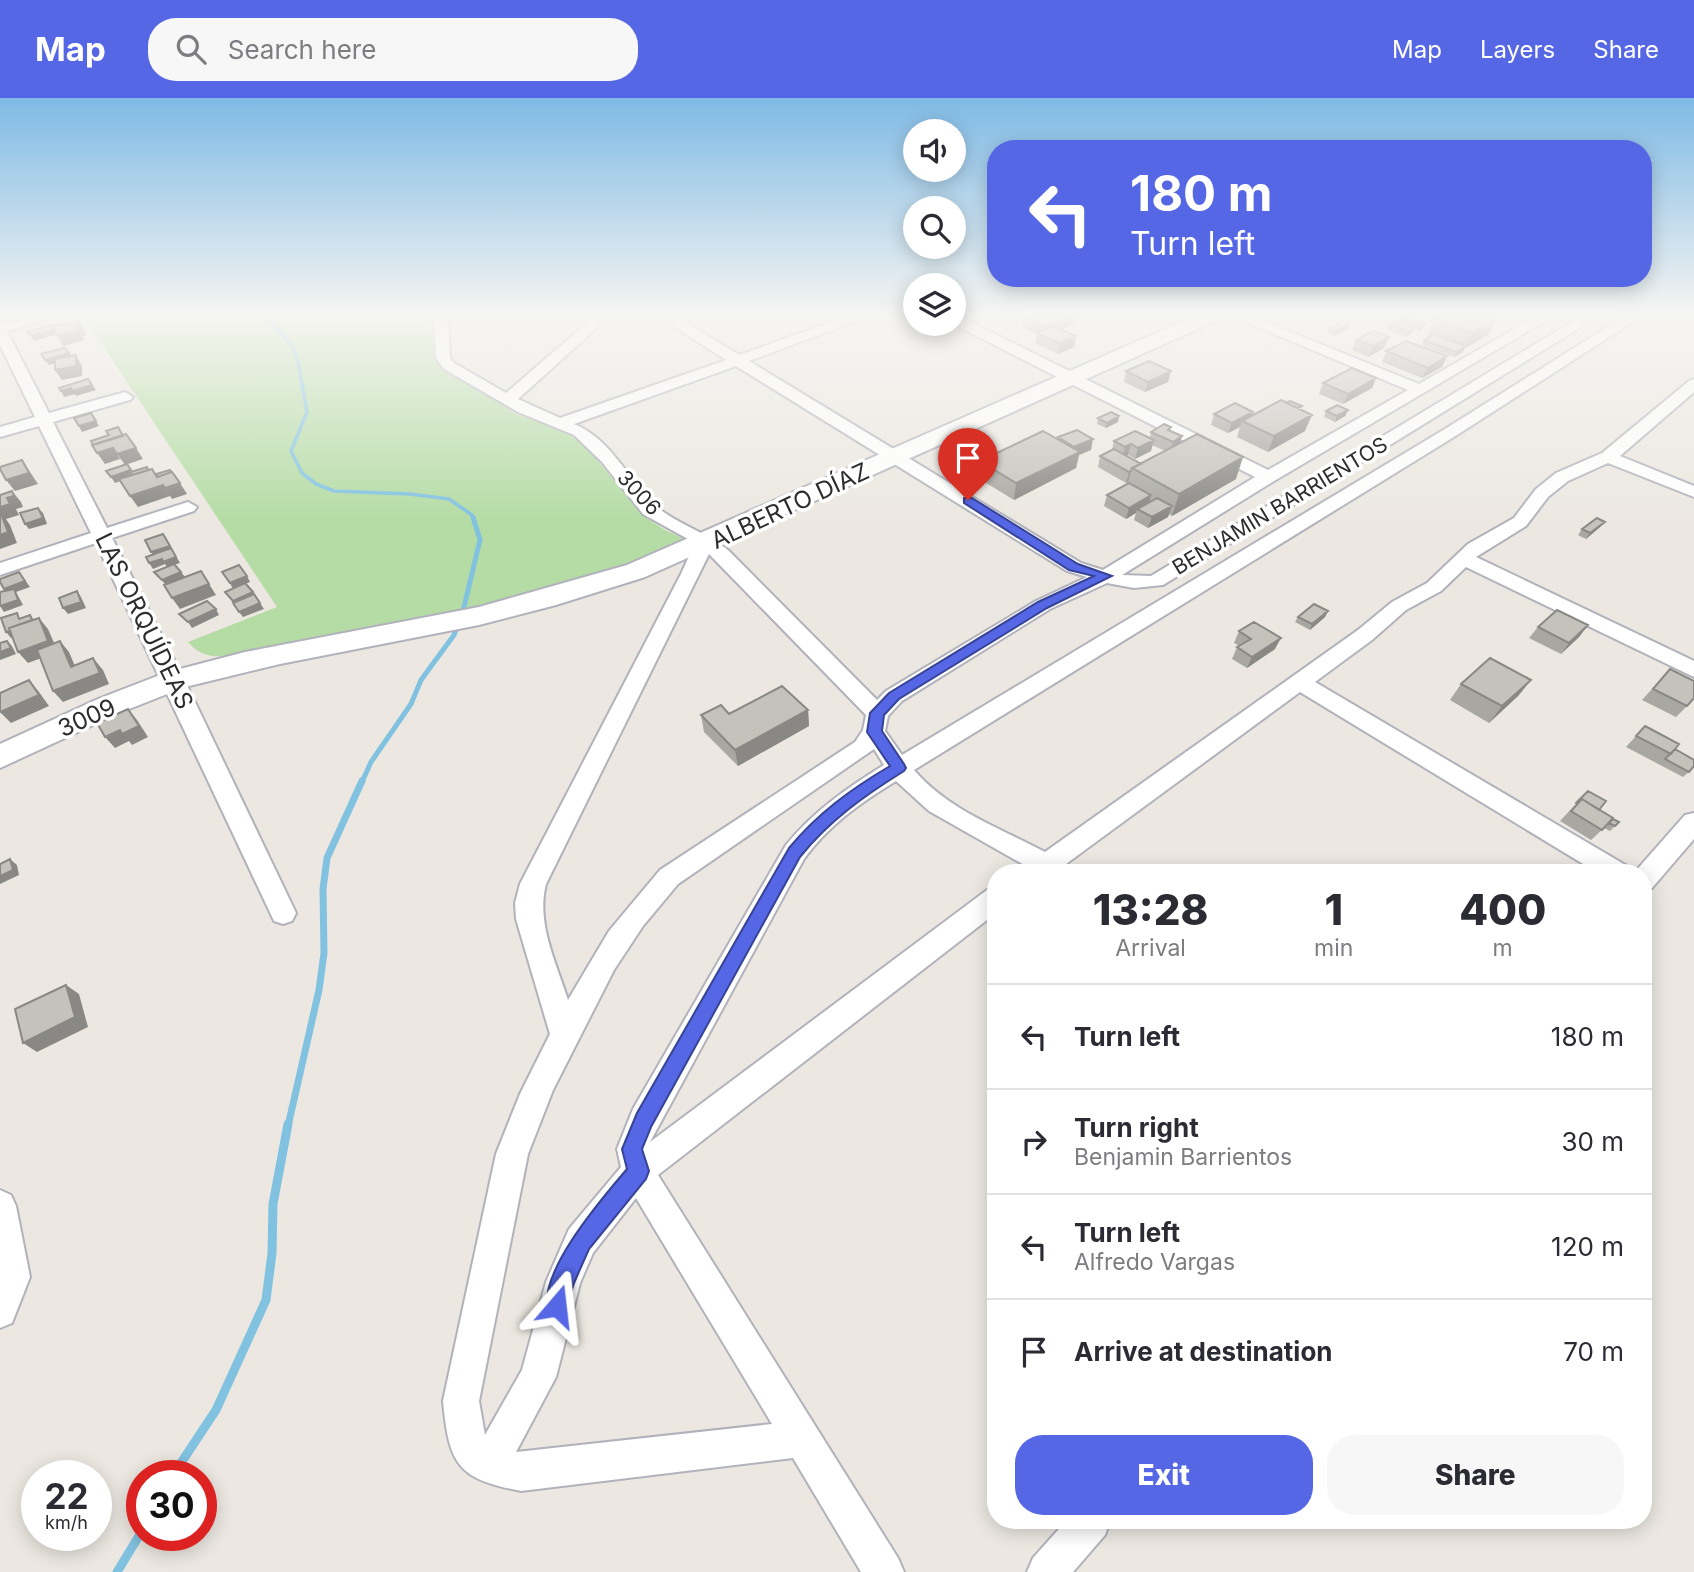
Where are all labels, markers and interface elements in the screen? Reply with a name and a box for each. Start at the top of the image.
search box [148,18,638,81]
text: Map [35,29,106,69]
icon: search [172,30,210,68]
text: Search here [228,34,376,65]
text: Map [1392,35,1442,64]
text: Layers [1480,35,1555,64]
text: Share [1593,35,1659,64]
map controls [903,119,966,336]
button: sound [903,119,966,182]
text: 180 m [1130,164,1272,223]
icon: left [1015,168,1106,259]
button: search [903,196,966,259]
text: Turn left [1130,224,1255,263]
button: layers [903,273,966,336]
pin [938,428,998,500]
street label: BENJAMIN BARRIENTOS [1168,431,1392,580]
icon: arrive [949,439,987,477]
street label: ALBERTO DÍAZ [706,455,873,555]
street label: 3006 [612,465,666,520]
street label: LAS ORQUÍDEAS [89,528,201,714]
street label: 3009 [53,692,120,743]
text: 13:28 [1093,884,1208,935]
text: 1 [1324,884,1343,935]
text: 400 [1459,884,1546,935]
text: Arrival [1115,934,1186,962]
text: min [1314,934,1353,962]
text: m [1493,934,1513,962]
icon: left [1015,1018,1053,1056]
text: Turn left [1074,1021,1180,1052]
text: 180 m [1551,1021,1624,1052]
text: Turn right [1074,1112,1199,1143]
icon: right [1015,1123,1053,1161]
text: 30 m [1561,1126,1624,1157]
text: Benjamin Barrientos [1074,1143,1292,1171]
text: Turn left [1074,1217,1180,1248]
icon: left [1015,1228,1053,1266]
text: 120 m [1551,1231,1624,1262]
text: Alfredo Vargas [1074,1248,1235,1276]
position arrow [520,1269,594,1343]
icon: arrive [1015,1333,1053,1371]
text: Arrive at destination [1074,1336,1333,1367]
text: 70 m [1563,1336,1624,1367]
button: Exit [1015,1435,1313,1515]
button: Share [1327,1435,1624,1515]
speed limit sign: 30 [126,1460,217,1551]
text: 22 [44,1475,89,1517]
text: km/h [45,1512,88,1533]

